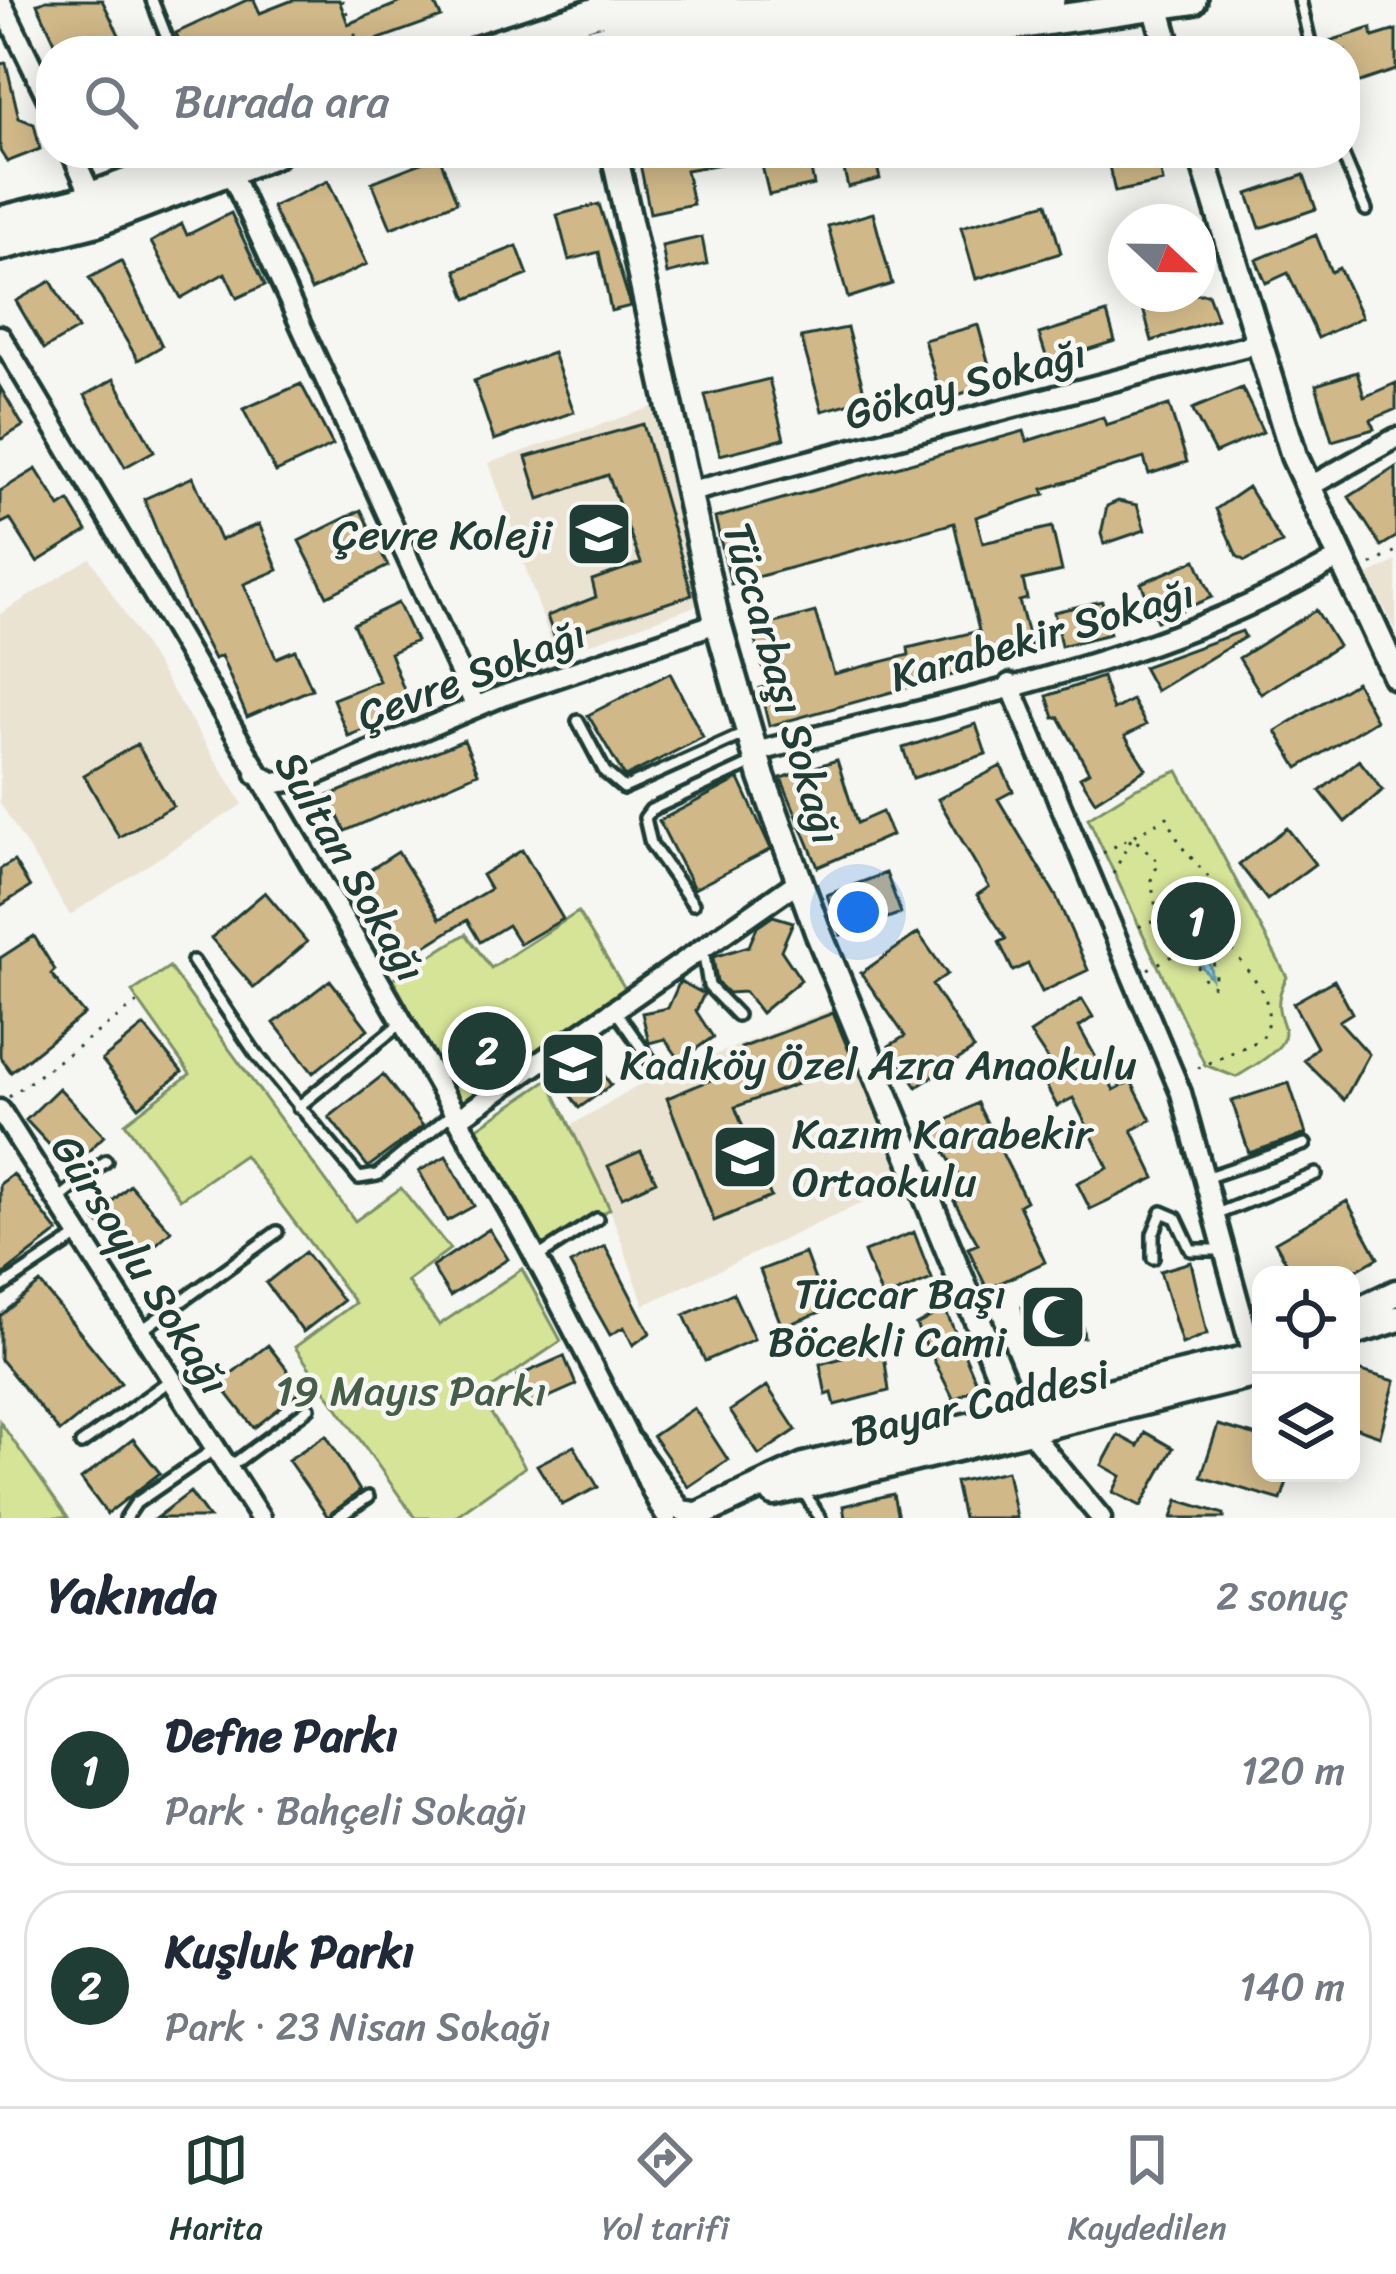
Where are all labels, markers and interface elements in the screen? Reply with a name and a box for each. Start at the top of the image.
search box [36,36,1360,168]
text: Burada ara [174,62,389,142]
icon: search [78,69,144,135]
north arrow [1108,204,1216,312]
street label: Gökay Sokağı [836,316,1094,452]
place label: Çevre Koleji [332,498,553,572]
school or university icon: Çevre Koleji [564,499,634,569]
street label: Tüccarbaşı Sokağı [701,513,863,853]
street label: Karabekir Sokağı [881,556,1203,714]
street label: Çevre Sokağı [346,597,597,753]
street label: Sultan Sokağı [254,737,447,996]
pin: 1 [1157,876,1235,966]
your location [828,882,888,942]
pin: 2 [448,1006,526,1096]
place label: Kadıköy Özel Azra Anaokulu [620,1028,1137,1102]
school or university icon: Kadıköy Özel Azra Anaokulu [538,1029,608,1099]
place label: Kazım Karabekir Ortaokulu [792,1097,1095,1219]
street label: Gürsoylu Sokağı [30,1119,250,1410]
school or university icon: Kazım Karabekir Ortaokulu [710,1122,780,1192]
place label: Tüccar Başı Böcekli Cami [768,1257,1007,1379]
map controls [1252,1266,1360,1482]
button: locate [1252,1266,1360,1374]
mosque icon: Tüccar Başı Böcekli Cami [1018,1282,1088,1352]
street label: Bayar Caddesi [844,1337,1118,1469]
park label: 19 Mayıs Parkı [275,1354,547,1428]
button: layers [1252,1374,1360,1482]
text: Yakında [48,1551,217,1641]
text: 2 sonuç [1216,1562,1348,1631]
text: Defne Parkı [165,1696,398,1776]
text: 1 [82,1736,98,1805]
text: 120 m [1241,1736,1345,1805]
text: Park · Bahçeli Sokağı [165,1776,527,1845]
text: Kuşluk Parkı [165,1912,414,1992]
text: 2 [79,1952,101,2021]
text: 140 m [1239,1952,1345,2021]
text: Park · 23 Nisan Sokağı [165,1992,551,2061]
tab: Harita [169,2127,263,2257]
tab: Yol tarifi [602,2127,729,2257]
tab: Kaydedilen [1068,2127,1227,2257]

